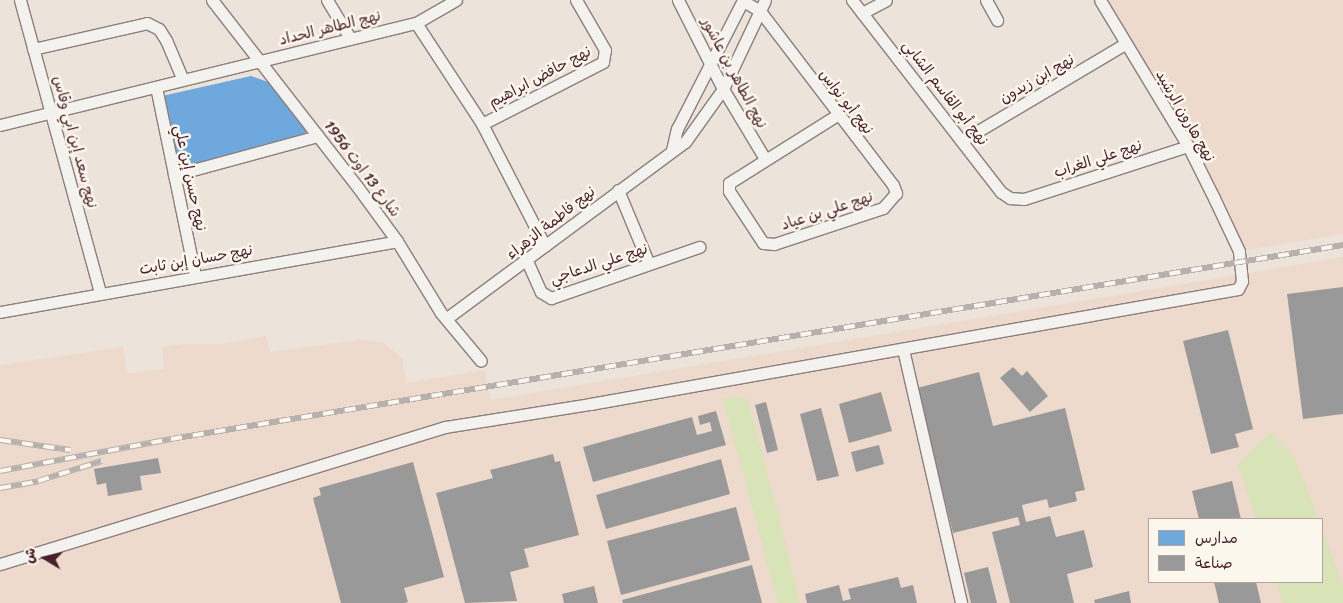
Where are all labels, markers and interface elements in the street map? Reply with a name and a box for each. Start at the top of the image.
street label: نهج الطاهر الحداد [277,7,383,49]
street label: نهج الطاهر بن عاشور [697,15,771,131]
street label: نهج أبو القاسم الشابي [898,37,992,149]
street label: نهج حافض ابراهيم [486,42,594,112]
street label: نهج ابن زيدون [996,50,1078,108]
street label: نهج أبو نواس [815,66,877,138]
street label: نهج هارون الرشيد [1151,67,1219,165]
street label: نهج سعد إبن ابي وقاس [49,74,101,210]
street label: شارع 13 اوت 1956 [320,117,404,221]
street label: نهج حسن إبن علي [170,123,210,233]
street label: نهج علي الغراب [1052,136,1144,182]
street label: نهج فاطمة الزهراء [503,183,599,263]
street label: نهج علي بن عياد [779,188,875,234]
street label: نهج علي الدعاجي [548,240,650,288]
street label: نهج حسان إبن ثابت [138,241,254,279]
legend [1148,518,1323,583]
text: مدارس [1195,525,1238,551]
north arrow [20,533,70,583]
text: ش [16,546,43,565]
text: صناعة [1195,550,1233,576]

